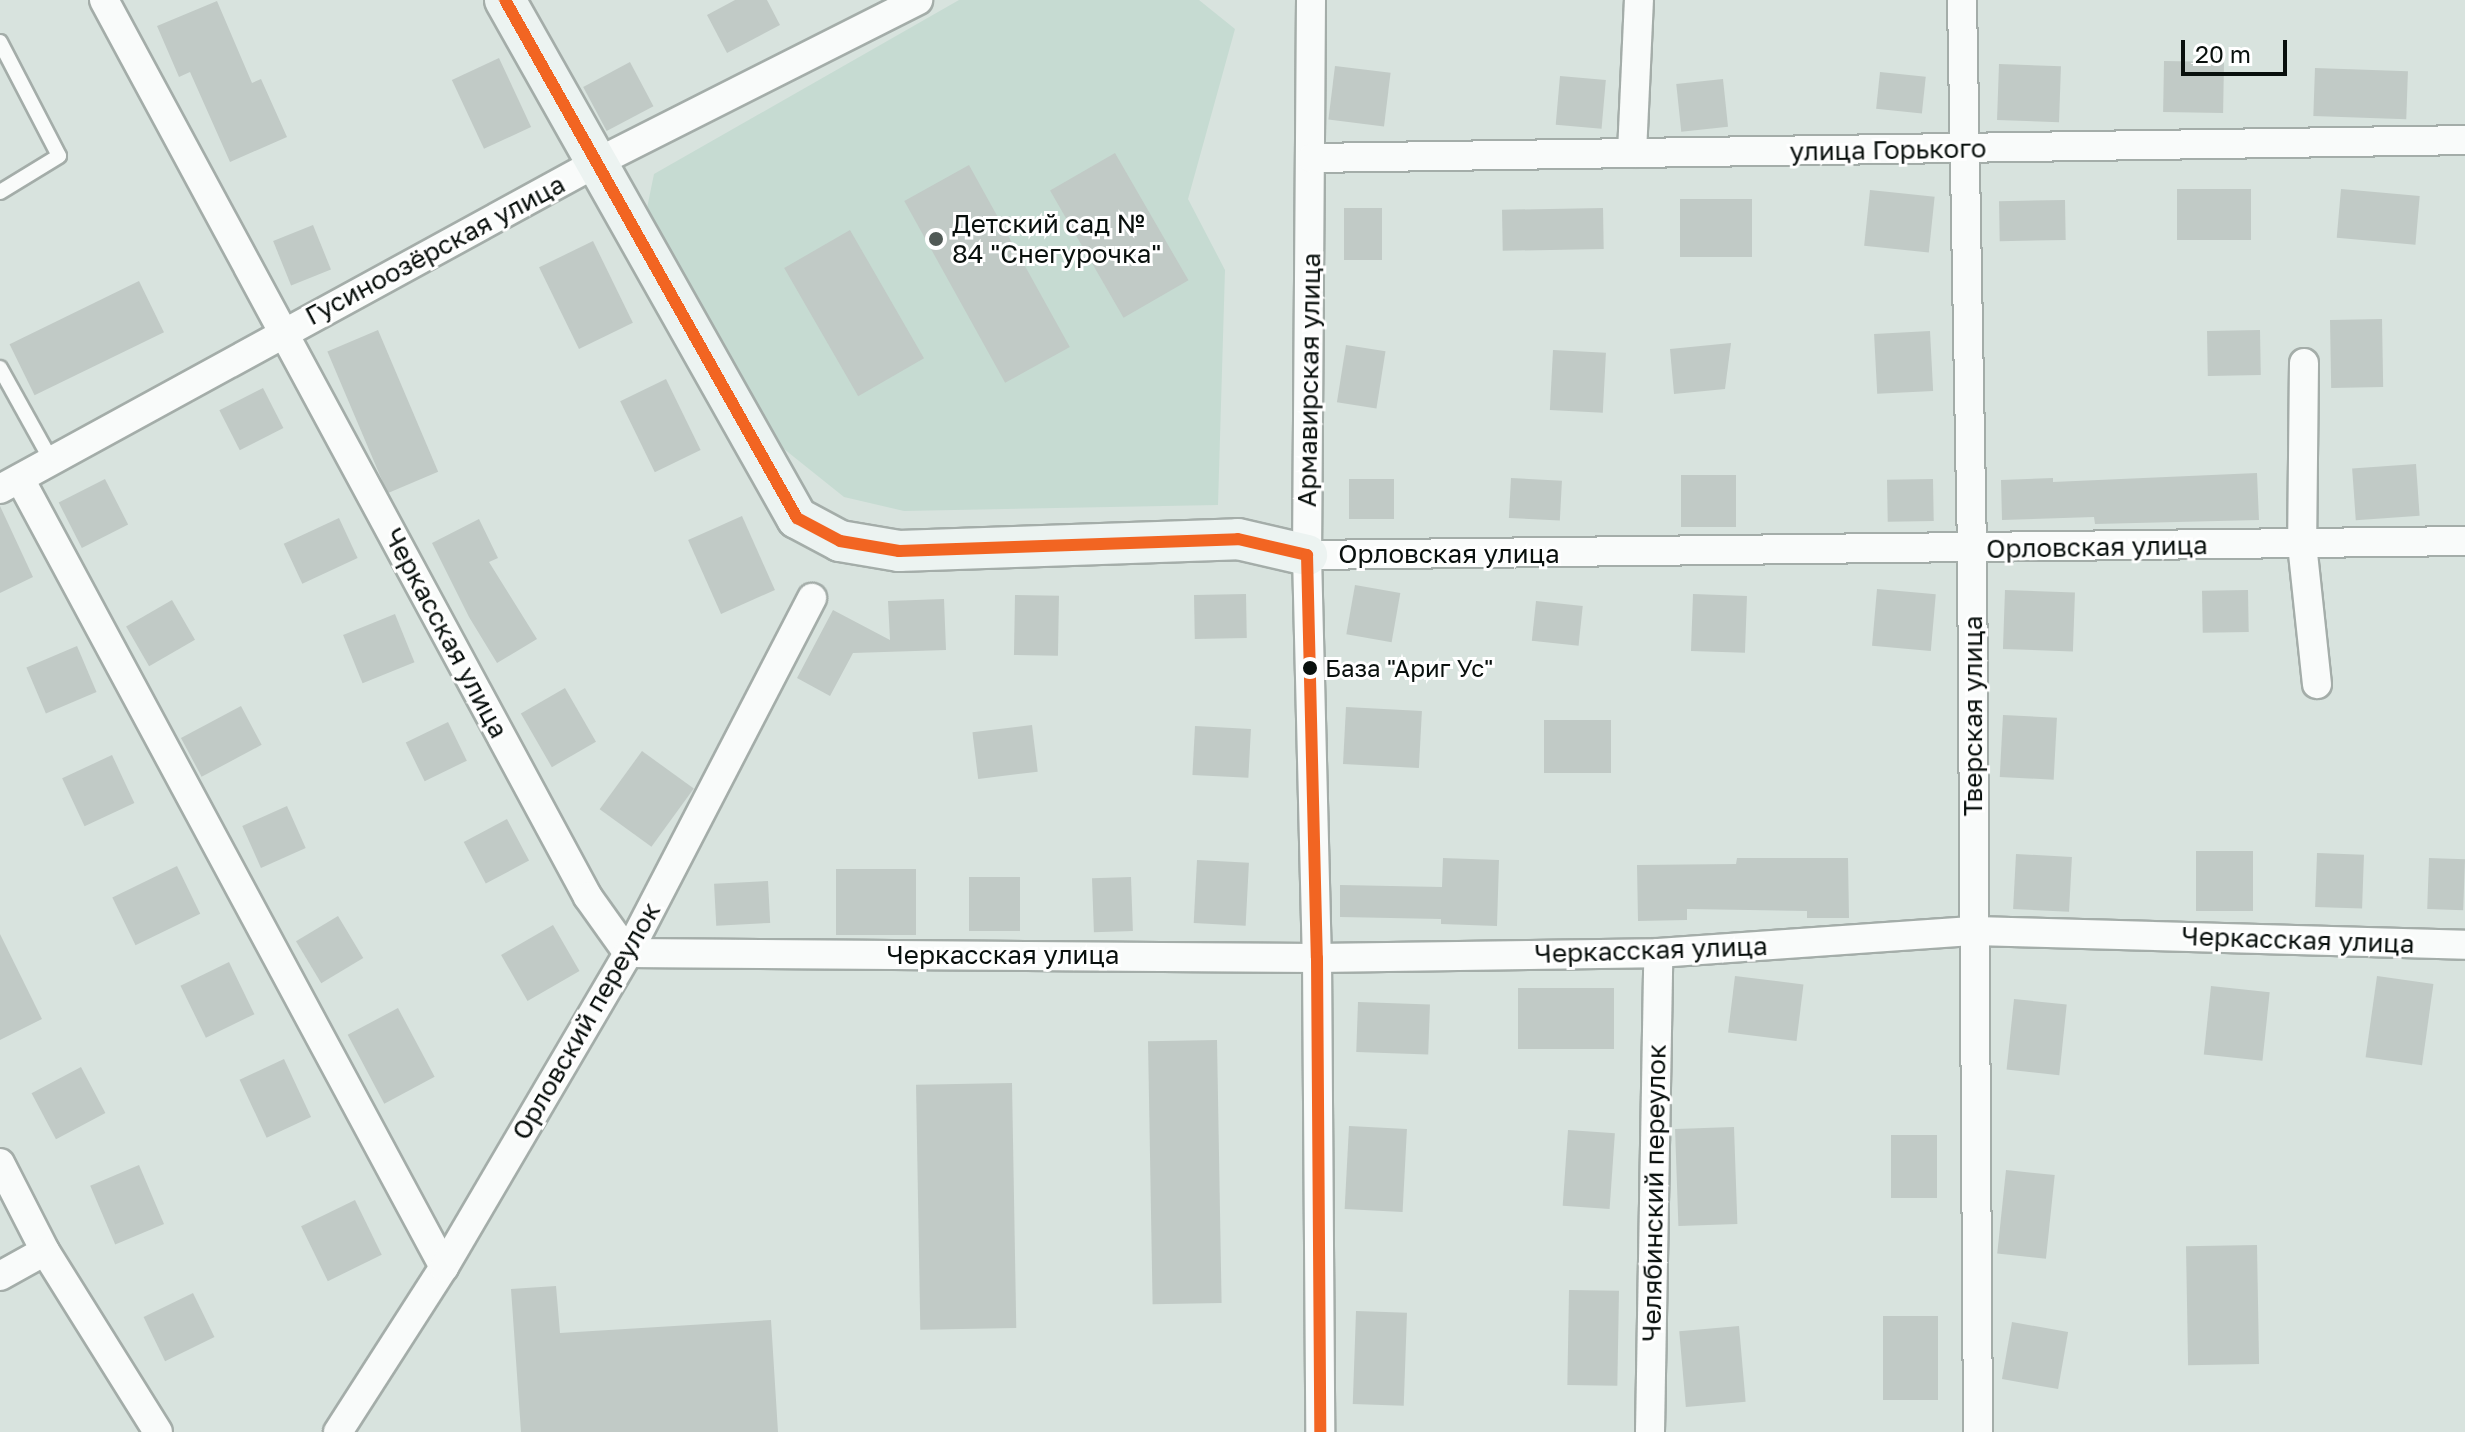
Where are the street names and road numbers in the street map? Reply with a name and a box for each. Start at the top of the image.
street label: улица Горького [1789,133,1987,167]
street label: Гусиноозёрская улица [300,168,570,332]
street label: Армавирская улица [1291,253,1327,507]
street label: Черкасская улица [378,523,514,743]
street label: Орловская улица [1986,529,2208,565]
street label: Орловская улица [1338,538,1560,570]
street label: Тверская улица [1957,616,1989,816]
street label: Орловский переулок [505,897,667,1145]
street label: Черкасская улица [2181,920,2415,960]
street label: Черкасская улица [1534,930,1768,970]
street label: Черкасская улица [886,939,1120,971]
street label: Челябинский переулок [1636,1044,1672,1342]

